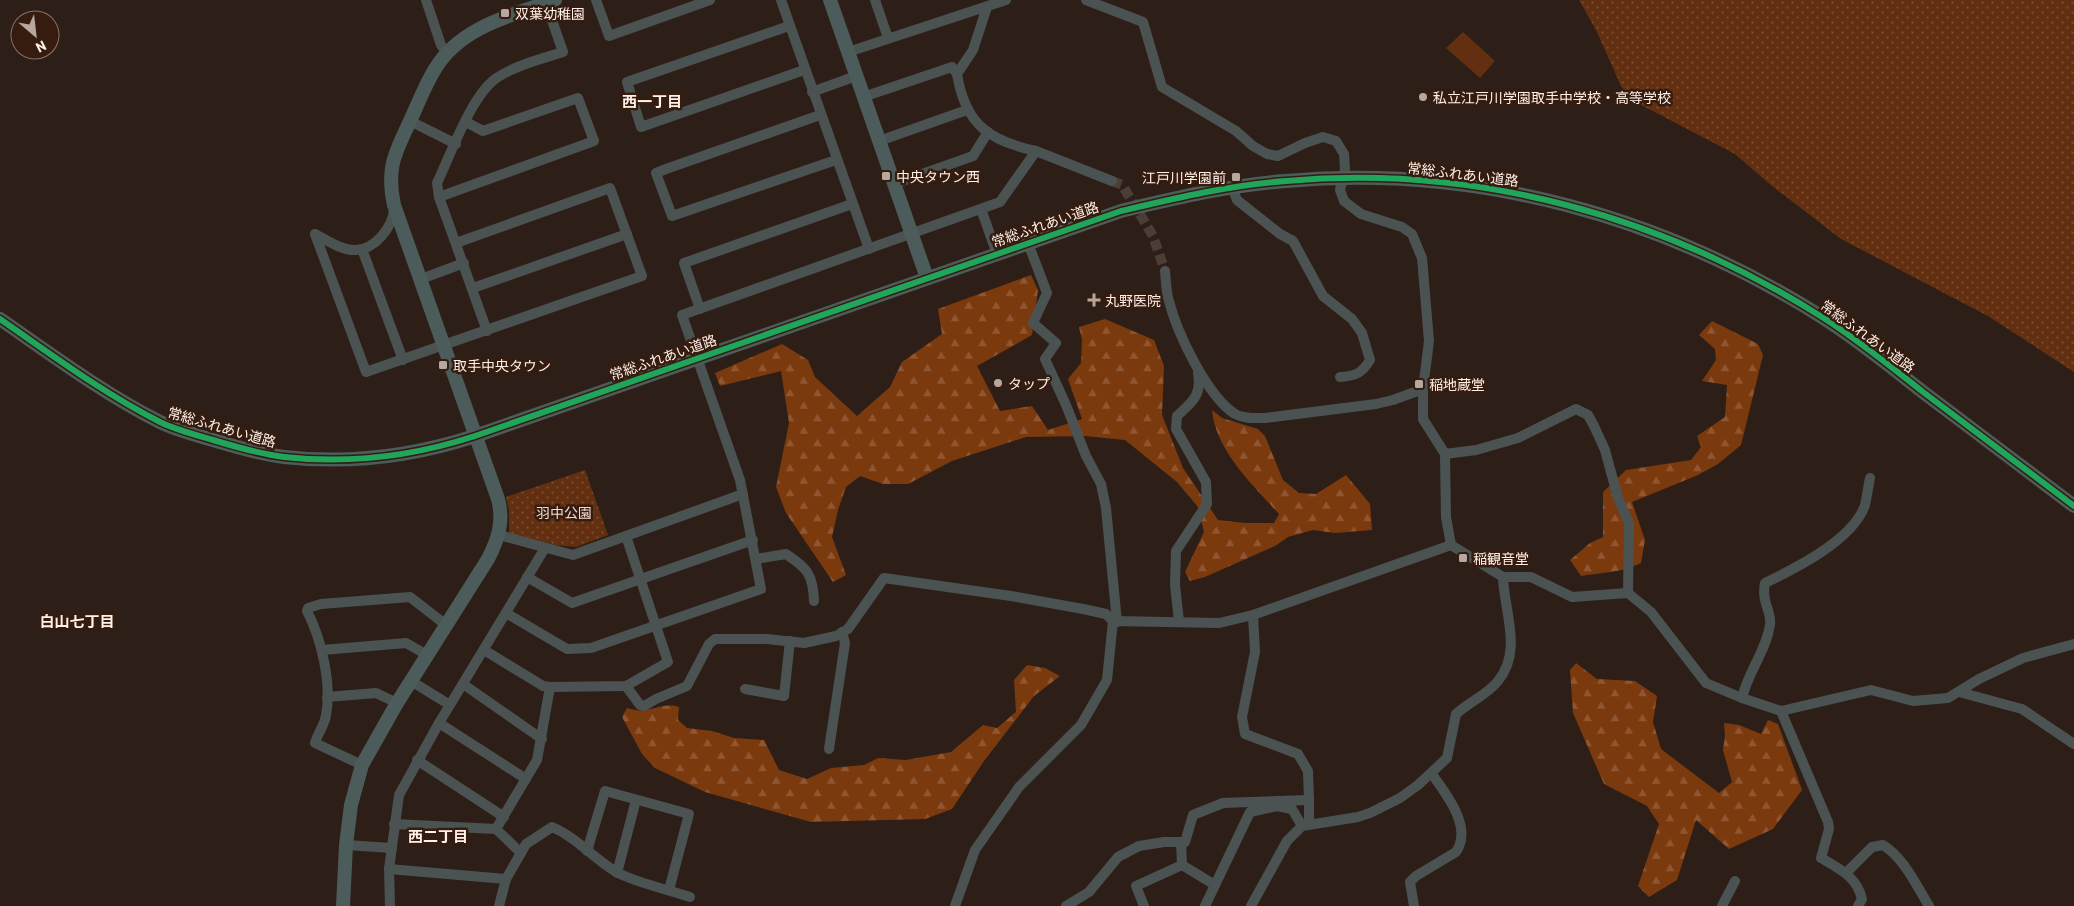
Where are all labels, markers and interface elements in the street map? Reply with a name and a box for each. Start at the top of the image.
place label: 双葉幼稚園 [515,5,585,22]
marker: 双葉幼稚園 [499,7,511,19]
north arrow [10,10,60,60]
text: N [33,37,49,57]
place label: 私立江戸川学園取手中学校・高等学校 [1433,89,1671,106]
marker: 私立江戸川学園取手中学校・高等学校 [1417,91,1429,103]
district label: 西一丁目 [622,92,682,110]
street label: 常総ふれあい道路 [1406,159,1520,189]
place label: 中央タウン西 [896,168,980,185]
place label: 江戸川学園前 [1142,169,1226,186]
marker: 中央タウン西 [880,170,892,182]
marker: 江戸川学園前 [1230,171,1242,183]
street label: 常総ふれあい道路 [989,198,1101,250]
place label: 丸野医院 [1105,292,1161,309]
marker: 丸野医院 [1087,293,1101,307]
street label: 常総ふれあい道路 [1818,296,1918,376]
street label: 常総ふれあい道路 [607,331,719,383]
place label: 取手中央タウン [453,357,551,374]
marker: 取手中央タウン [437,359,449,371]
place label: タップ [1008,375,1050,392]
place label: 稲地蔵堂 [1429,376,1485,393]
marker: タップ [992,377,1004,389]
marker: 稲地蔵堂 [1413,378,1425,390]
street label: 常総ふれあい道路 [166,403,278,451]
park label: 羽中公園 [536,504,592,521]
place label: 稲観音堂 [1473,550,1529,567]
marker: 稲観音堂 [1457,552,1469,564]
district label: 白山七丁目 [39,612,115,630]
district label: 西二丁目 [408,827,468,845]

